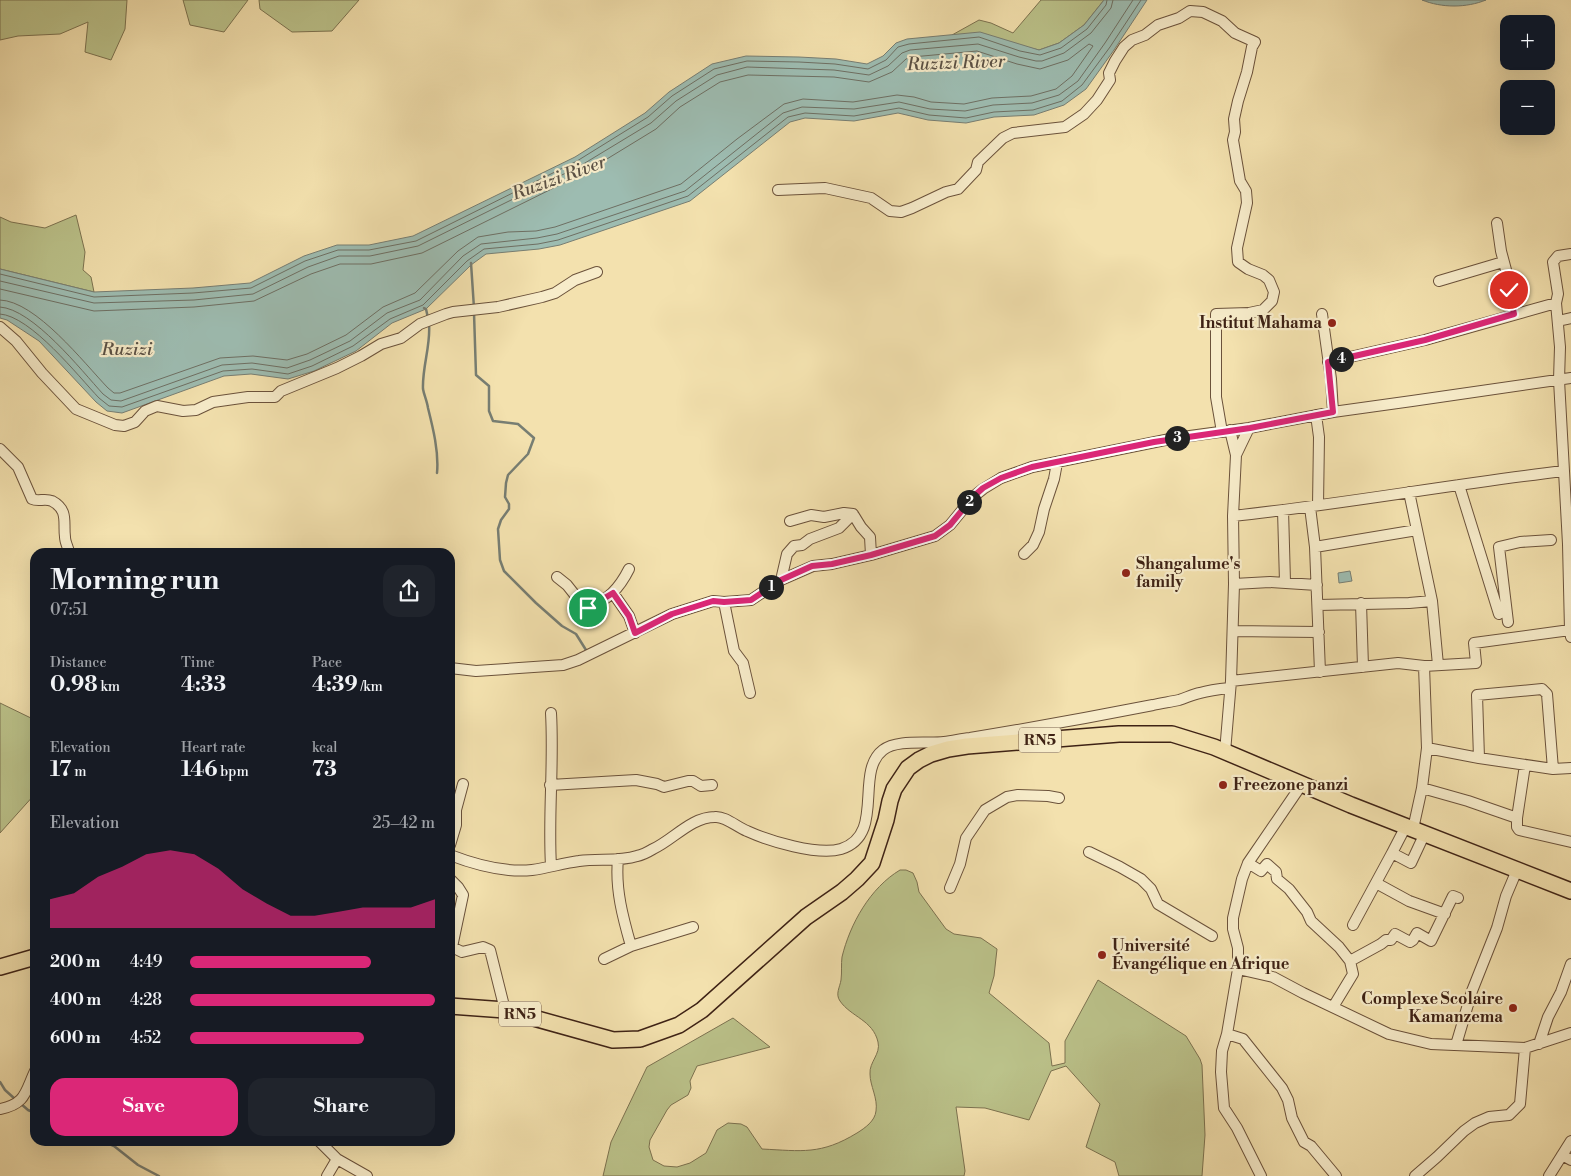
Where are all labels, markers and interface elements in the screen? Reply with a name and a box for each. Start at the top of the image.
map controls [1500,15,1555,135]
button: + [1500,15,1555,70]
water label: Ruzizi River [905,50,1006,76]
button: − [1500,80,1555,135]
water label: Ruzizi River [508,150,610,206]
pin [1488,269,1530,311]
icon: check [1495,276,1523,304]
place label: Institut Mahama [1199,313,1322,333]
marker: Institut Mahama [1326,317,1338,329]
water label: Ruzizi [100,338,153,361]
pin: 4 [1328,346,1354,372]
text: 4 [1337,350,1346,368]
pin: 3 [1164,426,1190,450]
text: 3 [1173,429,1182,447]
pin: 2 [956,490,982,514]
text: 2 [965,493,974,511]
place label: Shangalume's family [1136,554,1241,592]
text: Morning run [50,563,219,598]
button: share [383,565,435,617]
marker: Shangalume's family [1120,567,1132,579]
pin: 1 [758,574,784,600]
text: 1 [768,578,775,596]
pin [567,587,609,629]
icon: arrive [574,594,602,622]
text: 07:51 [50,600,88,620]
text: Distance [50,654,107,672]
text: Time [181,654,215,672]
text: Pace [312,654,342,672]
text: 0.98 [50,672,98,698]
text: 4:33 [181,672,226,698]
text: 4:39 [312,672,358,698]
text: km [98,678,120,696]
text: /km [358,678,383,696]
road number: RN5 [1019,728,1061,752]
text: Elevation [50,739,111,757]
text: Heart rate [181,739,246,757]
text: kcal [312,739,337,757]
text: 17 [50,757,71,783]
text: 146 [181,757,217,783]
text: 73 [312,757,337,783]
text: m [71,763,86,781]
text: bpm [217,763,249,781]
place label: Freezone panzi [1233,775,1348,795]
marker: Freezone panzi [1217,779,1229,791]
text: Elevation [50,813,119,833]
text: 25–42 m [373,813,435,833]
place label: Université Évangélique en Afrique [1112,936,1290,974]
marker: Université Évangélique en Afrique [1096,949,1108,961]
text: 200 m [50,952,100,972]
text: 4:49 [130,952,162,972]
place label: Complexe Scolaire Kamanzema [1361,989,1503,1027]
text: 400 m [50,990,101,1010]
text: 4:28 [130,990,162,1010]
road number: RN5 [499,1002,541,1026]
marker: Complexe Scolaire Kamanzema [1507,1002,1519,1014]
text: 600 m [50,1028,100,1048]
text: 4:52 [130,1028,161,1048]
button: Save [50,1078,238,1136]
button: Share [248,1078,435,1136]

